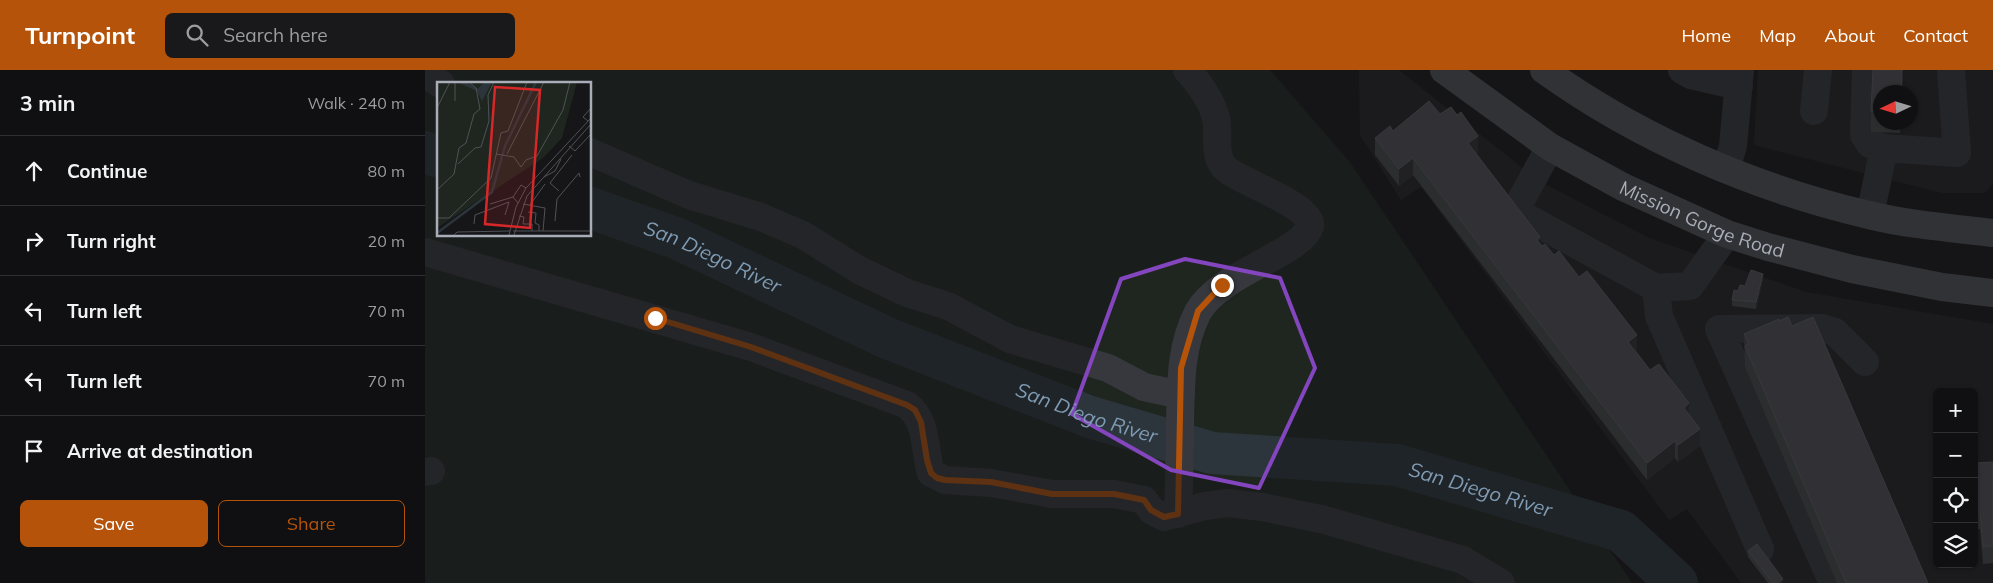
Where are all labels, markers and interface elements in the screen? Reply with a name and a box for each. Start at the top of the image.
search box [165,13,515,58]
text: Turnpoint [25,20,135,50]
icon: search [183,21,211,49]
text: Search here [223,23,328,47]
text: Home [1681,24,1731,47]
text: Map [1759,24,1796,47]
text: About [1824,24,1875,47]
text: Contact [1903,24,1968,47]
inset map [437,82,591,236]
north arrow [1873,85,1918,130]
text: 3 min [20,90,75,116]
text: Walk · 240 m [307,93,405,113]
icon: ahead [20,157,48,185]
text: Continue [67,159,147,183]
text: 80 m [368,161,405,181]
street label: Mission Gorge Road [1616,175,1787,263]
water label: San Diego River [641,215,786,298]
icon: right [20,227,48,255]
text: Turn right [67,229,156,253]
text: 20 m [368,231,405,251]
route end [1211,274,1234,297]
icon: left [20,297,48,325]
text: Turn left [67,299,142,323]
text: 70 m [368,301,405,321]
route start [644,307,667,330]
icon: left [20,367,48,395]
text: Turn left [67,369,142,393]
text: 70 m [368,371,405,391]
water label: San Diego River [1013,376,1161,448]
map controls [1933,388,1978,568]
button: + [1933,388,1978,433]
button: − [1933,433,1978,478]
icon: arrive [20,437,48,465]
text: Arrive at destination [67,439,253,463]
water label: San Diego River [1406,456,1556,522]
button: locate [1933,478,1978,523]
button: Save [20,500,208,547]
button: Share [218,500,405,547]
button: layers [1933,523,1978,568]

